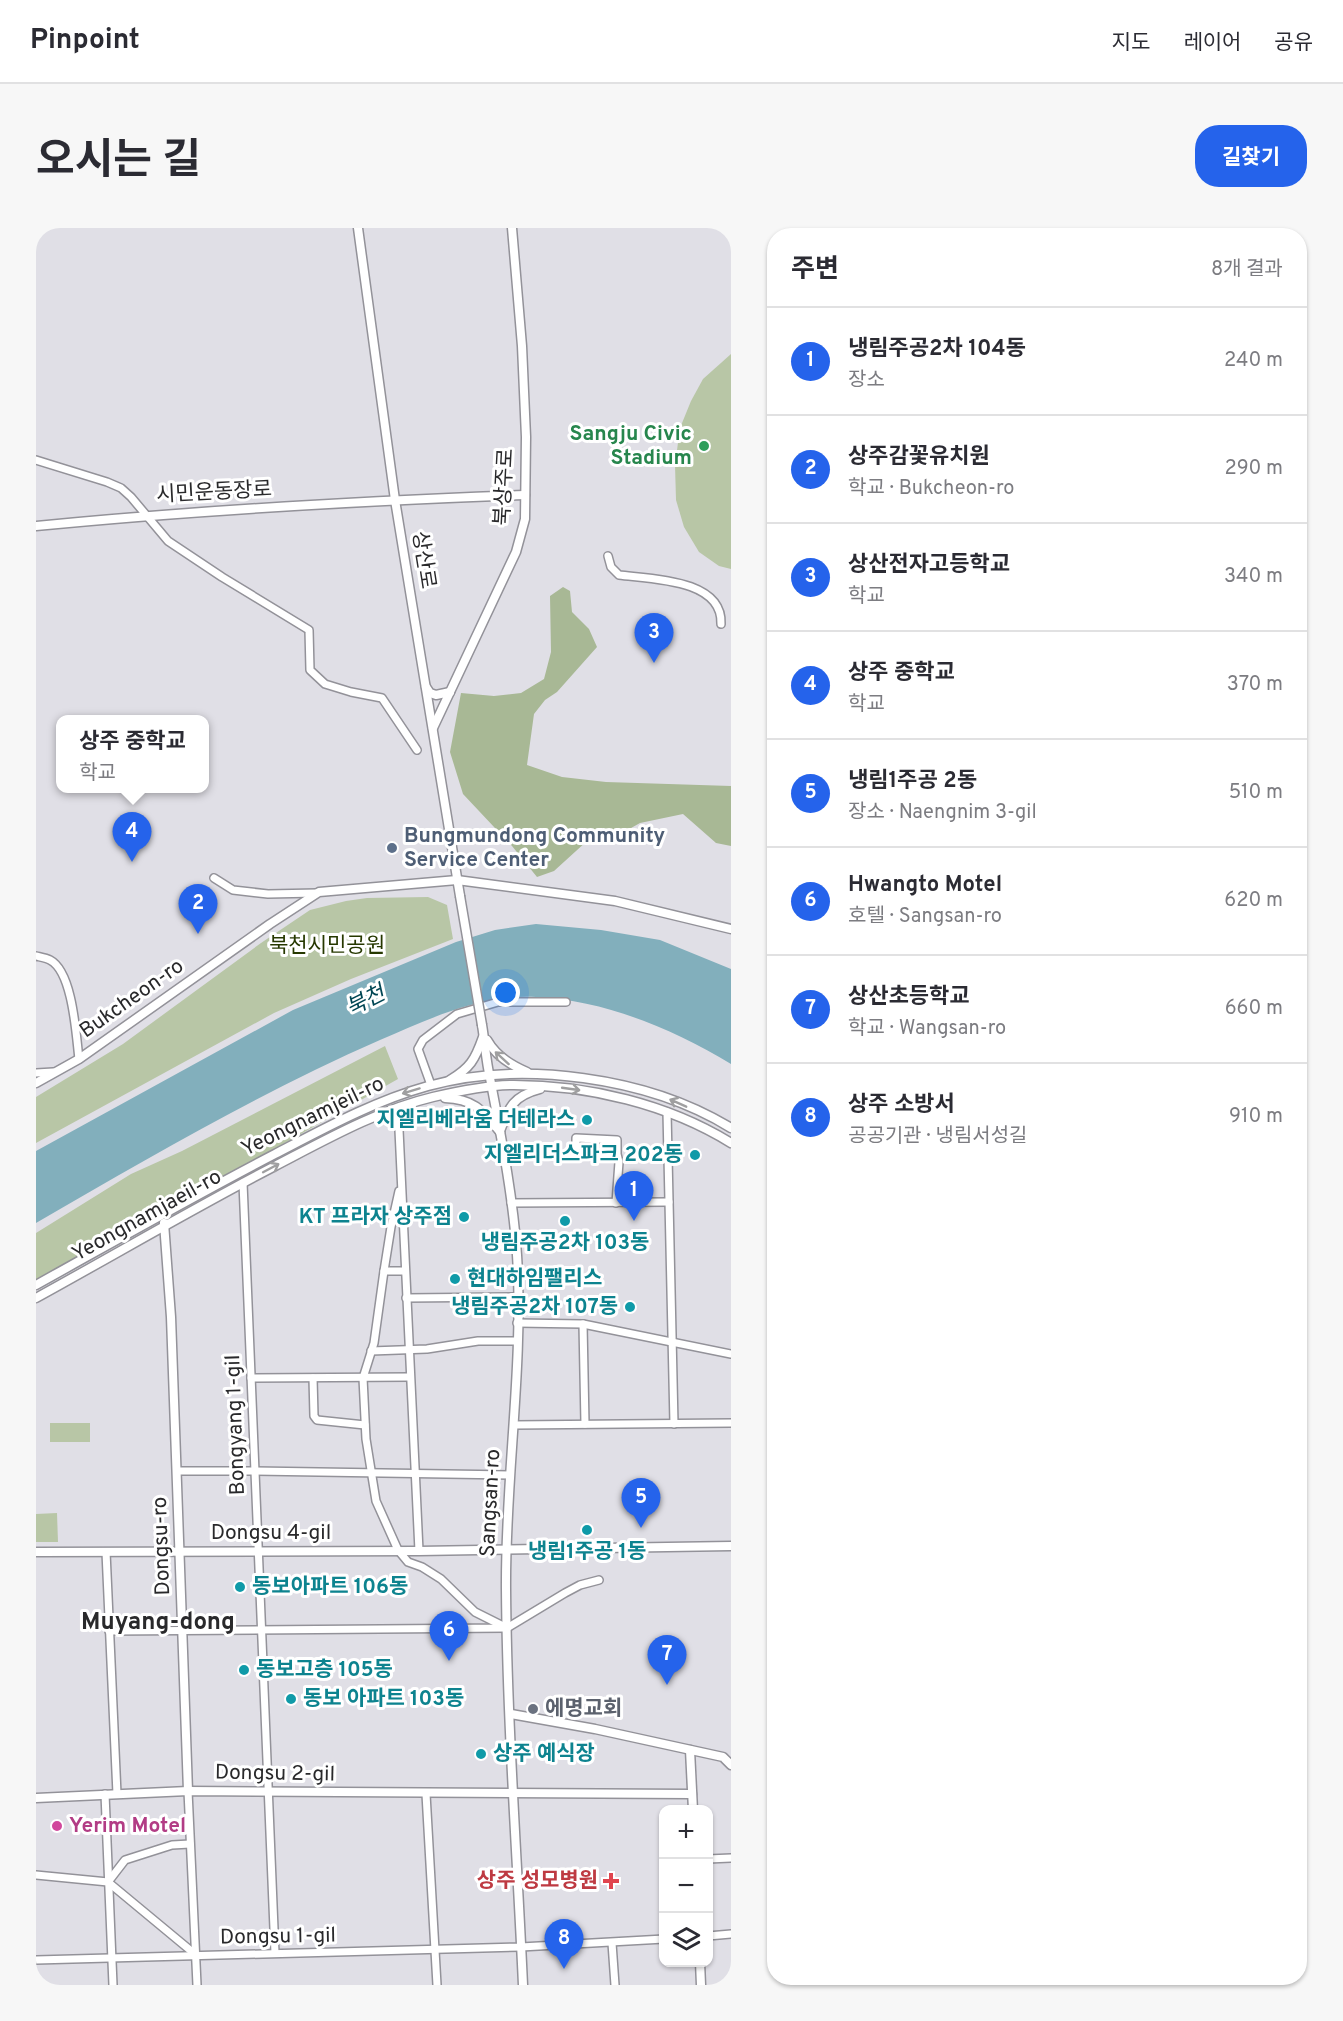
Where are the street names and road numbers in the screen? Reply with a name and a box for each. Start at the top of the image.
street label: 북상주로 [489,448,521,526]
street label: 시민운동장로 [155,476,273,510]
street label: 상산로 [405,529,441,591]
street label: Bukcheon-ro [74,953,190,1045]
street label: Yeongnamjeil-ro [237,1071,389,1163]
street label: Yeongnamjaeil-ro [67,1164,227,1268]
street label: Bongyang 1-gil [220,1354,252,1496]
street label: Sangsan-ro [475,1448,507,1558]
street label: Dongsu-ro [147,1496,177,1596]
street label: Dongsu 4-gil [211,1520,331,1547]
street label: Dongsu 2-gil [215,1759,335,1789]
street label: Dongsu 1-gil [220,1922,336,1952]

